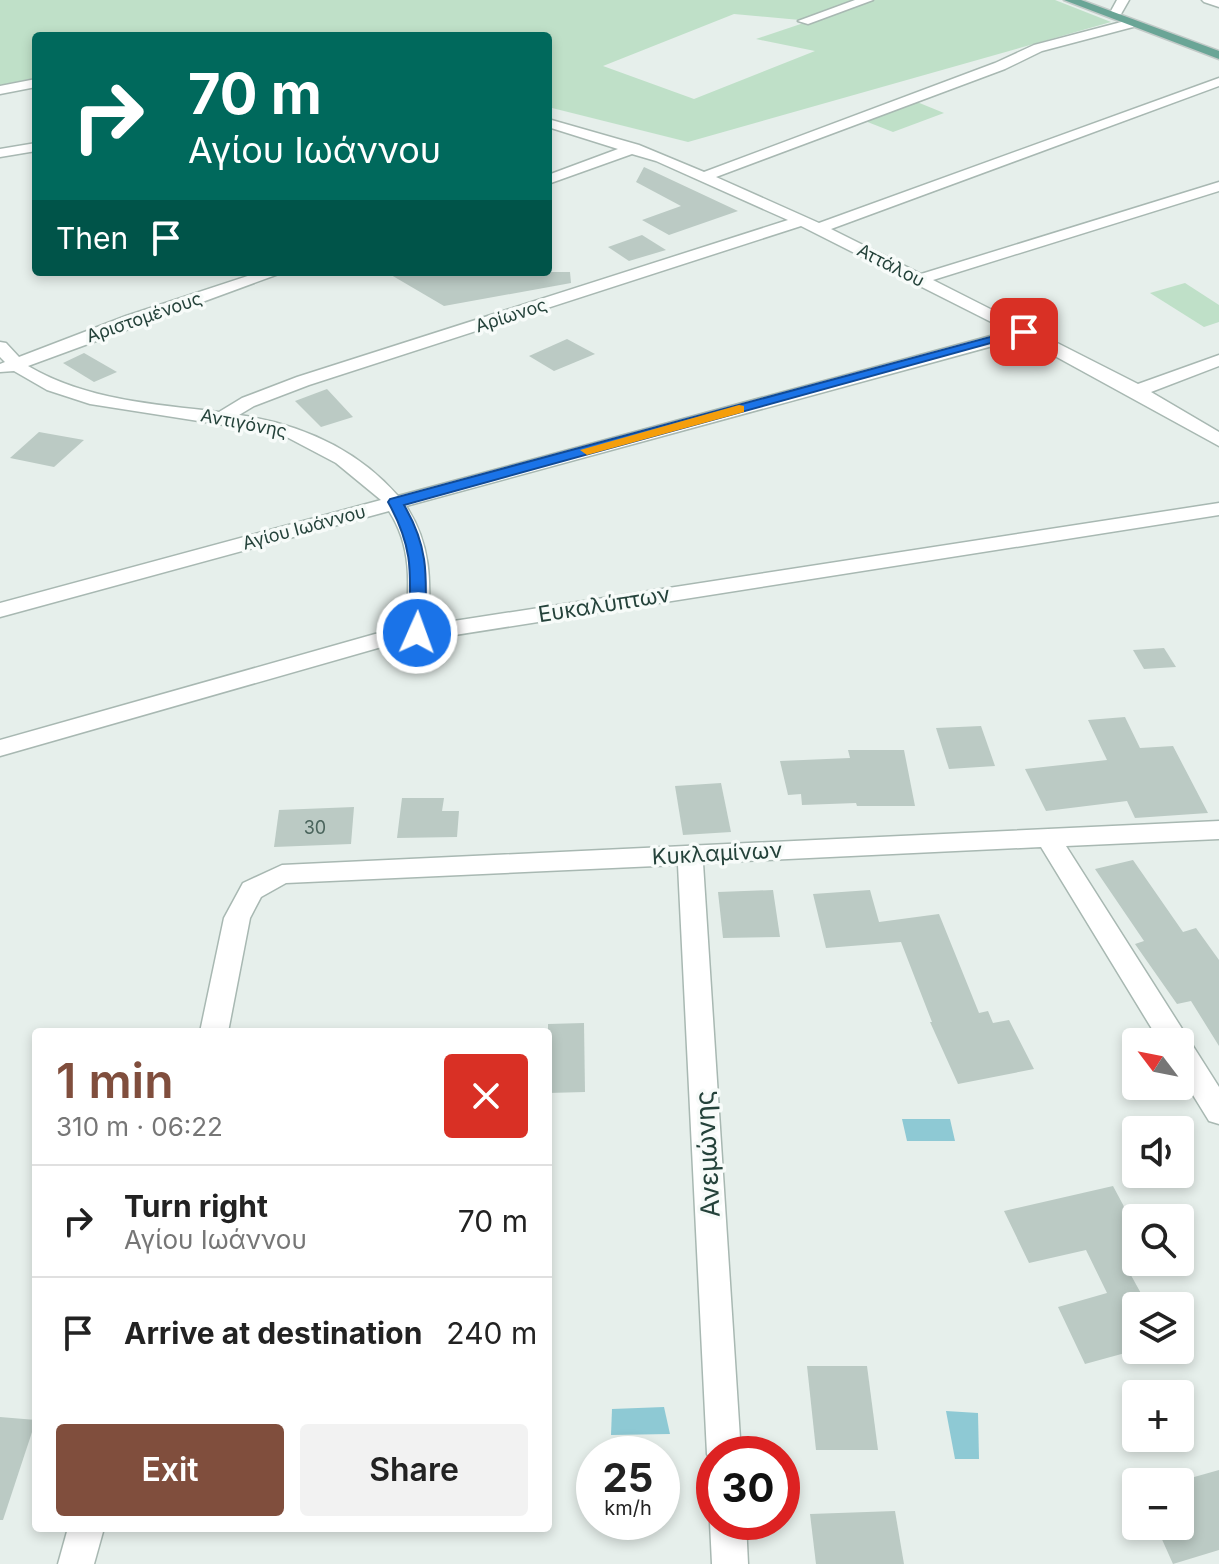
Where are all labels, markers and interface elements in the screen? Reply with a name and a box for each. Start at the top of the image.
text: 70 m [188,60,322,128]
icon: right [56,64,160,168]
text: Αγίου Ιωάννου [188,128,441,172]
icon: arrive [144,216,188,260]
text: Then [56,220,128,256]
street label: Αττάλου [854,239,928,291]
street label: Αριστομένους [83,287,205,347]
street label: Αρίωνος [472,294,550,336]
pin [990,298,1058,366]
icon: arrive [1002,310,1046,354]
street label: Αντιγόνης [199,404,289,442]
street label: Αγίου Ιωάννου [240,500,368,554]
street label: Ευκαλύπτων [536,581,672,627]
position arrow [375,591,459,675]
house number: 30 [304,817,326,838]
street label: Κυκλαμίνων [651,837,783,869]
north arrow [1122,1028,1194,1100]
map controls [1122,1028,1194,1540]
text: 1 min [56,1051,174,1110]
button: close [444,1054,528,1138]
street label: Ανεμώνης [688,1090,726,1218]
text: 310 m · 06:22 [56,1111,223,1142]
button: sound [1122,1116,1194,1188]
text: Turn right [124,1188,268,1224]
icon: right [56,1199,100,1243]
text: 70 m [458,1203,528,1239]
button: search [1122,1204,1194,1276]
text: Αγίου Ιωάννου [124,1224,307,1255]
button: layers [1122,1292,1194,1364]
icon: arrive [56,1311,100,1355]
text: Arrive at destination [124,1315,422,1351]
text: 240 m [446,1315,537,1351]
button: + [1122,1380,1194,1452]
button: Exit [56,1424,284,1516]
button: Share [300,1424,528,1516]
speed limit sign: 30 [696,1436,800,1540]
text: 25 [603,1453,653,1502]
button: − [1122,1468,1194,1540]
text: km/h [604,1496,652,1520]

